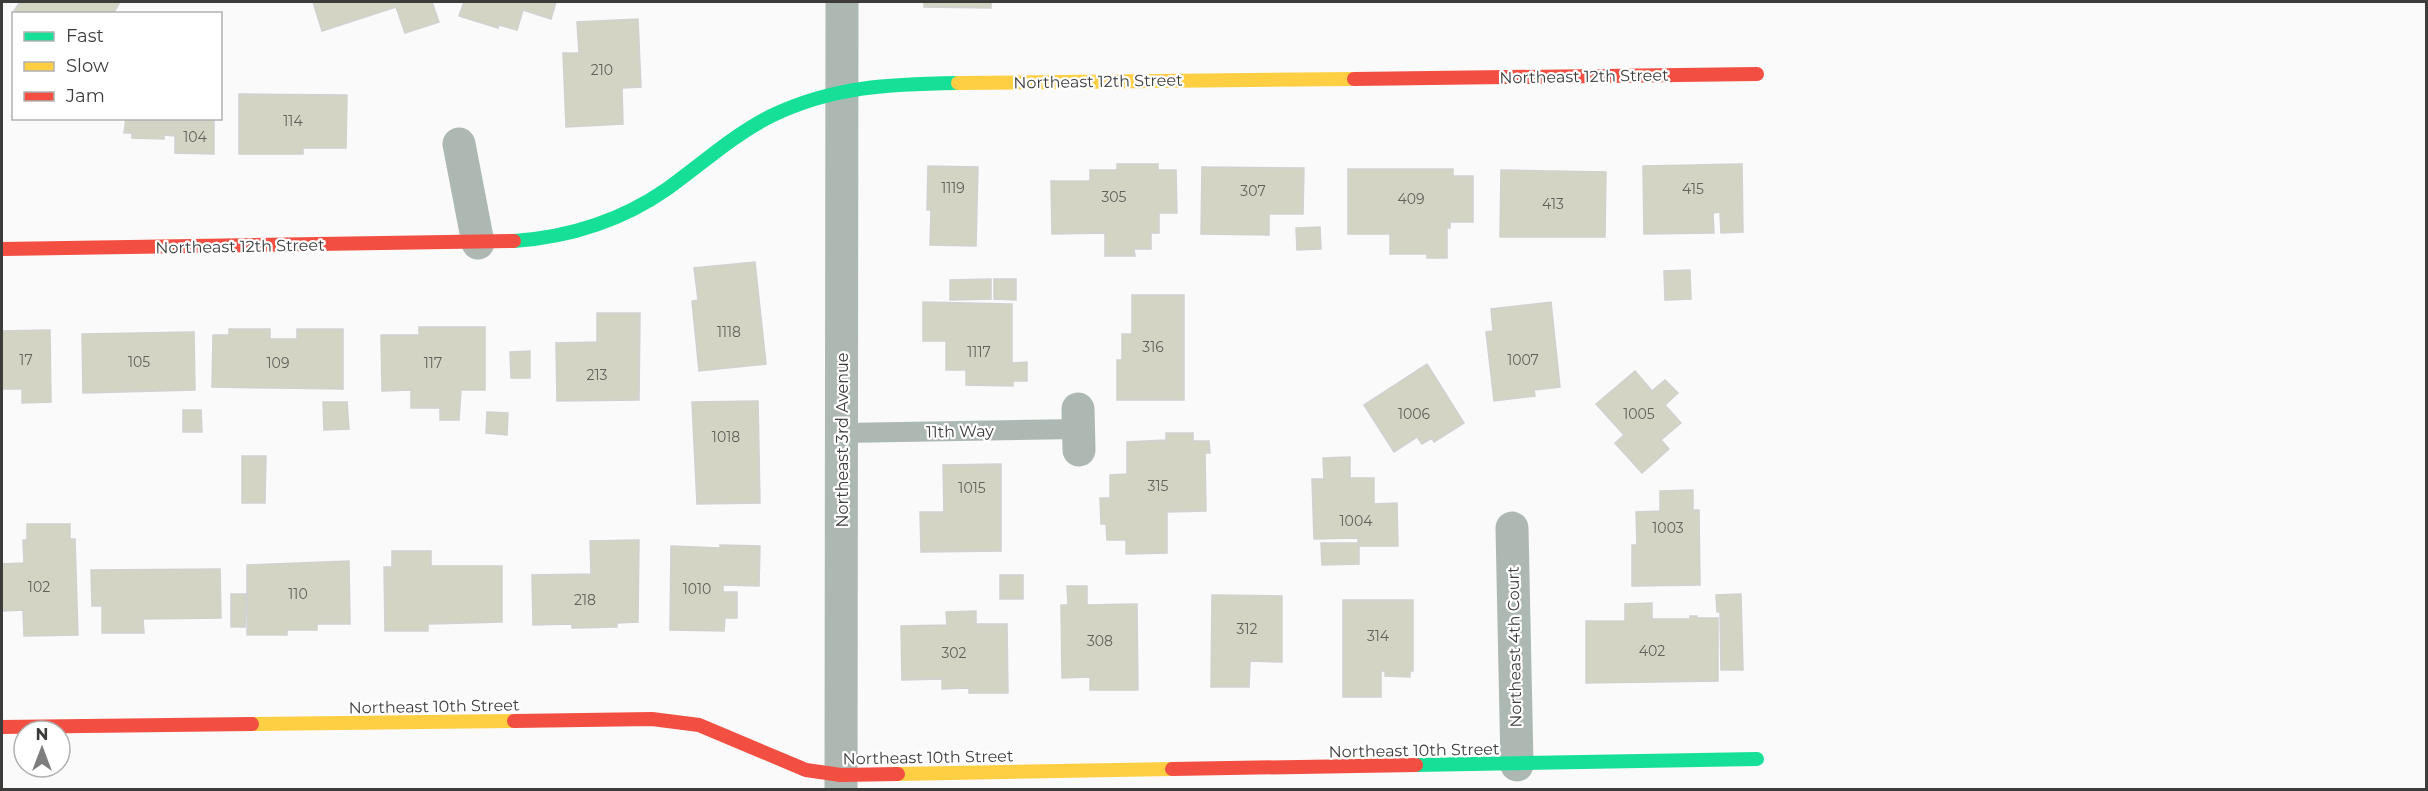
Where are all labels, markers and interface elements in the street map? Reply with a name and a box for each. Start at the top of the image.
legend [12,12,222,120]
text: Fast [66,25,104,47]
text: Slow [66,55,109,77]
house number: 210 [591,61,613,79]
street label: Northeast 12th Street [1499,66,1669,87]
street label: Northeast 12th Street [1013,71,1183,92]
text: Jam [65,85,105,107]
house number: 114 [283,112,303,130]
house number: 104 [183,128,208,146]
house number: 1119 [941,179,965,197]
house number: 415 [1682,180,1704,198]
house number: 307 [1240,182,1266,200]
house number: 305 [1101,188,1127,206]
house number: 409 [1397,190,1425,208]
house number: 413 [1542,195,1564,213]
street label: Northeast 12th Street [155,236,325,257]
house number: 1118 [717,323,741,341]
house number: 316 [1142,338,1164,356]
house number: 1117 [967,343,991,361]
house number: 17 [19,351,33,369]
house number: 1007 [1507,351,1539,369]
street label: Northeast 3rd Avenue [833,352,852,528]
house number: 105 [128,353,150,371]
house number: 109 [267,354,289,372]
house number: 117 [424,354,442,372]
house number: 213 [587,366,608,384]
house number: 1006 [1398,405,1431,423]
house number: 1005 [1623,405,1655,423]
street label: 11th Way [926,421,994,442]
house number: 1018 [712,428,740,446]
house number: 315 [1148,477,1169,495]
house number: 1015 [958,479,986,497]
house number: 1004 [1340,512,1373,530]
house number: 1003 [1652,519,1684,537]
street label: Northeast 4th Court [1504,566,1525,728]
house number: 102 [28,578,50,596]
house number: 1010 [683,580,711,598]
house number: 110 [288,585,308,603]
house number: 218 [574,591,596,609]
house number: 312 [1237,620,1257,638]
house number: 314 [1367,627,1390,645]
house number: 308 [1087,632,1113,650]
house number: 402 [1639,642,1665,660]
house number: 302 [941,644,967,662]
street label: Northeast 10th Street [348,696,520,717]
north arrow [12,719,72,779]
text: N [36,725,48,744]
street label: Northeast 10th Street [1328,740,1500,761]
street label: Northeast 10th Street [842,747,1014,768]

